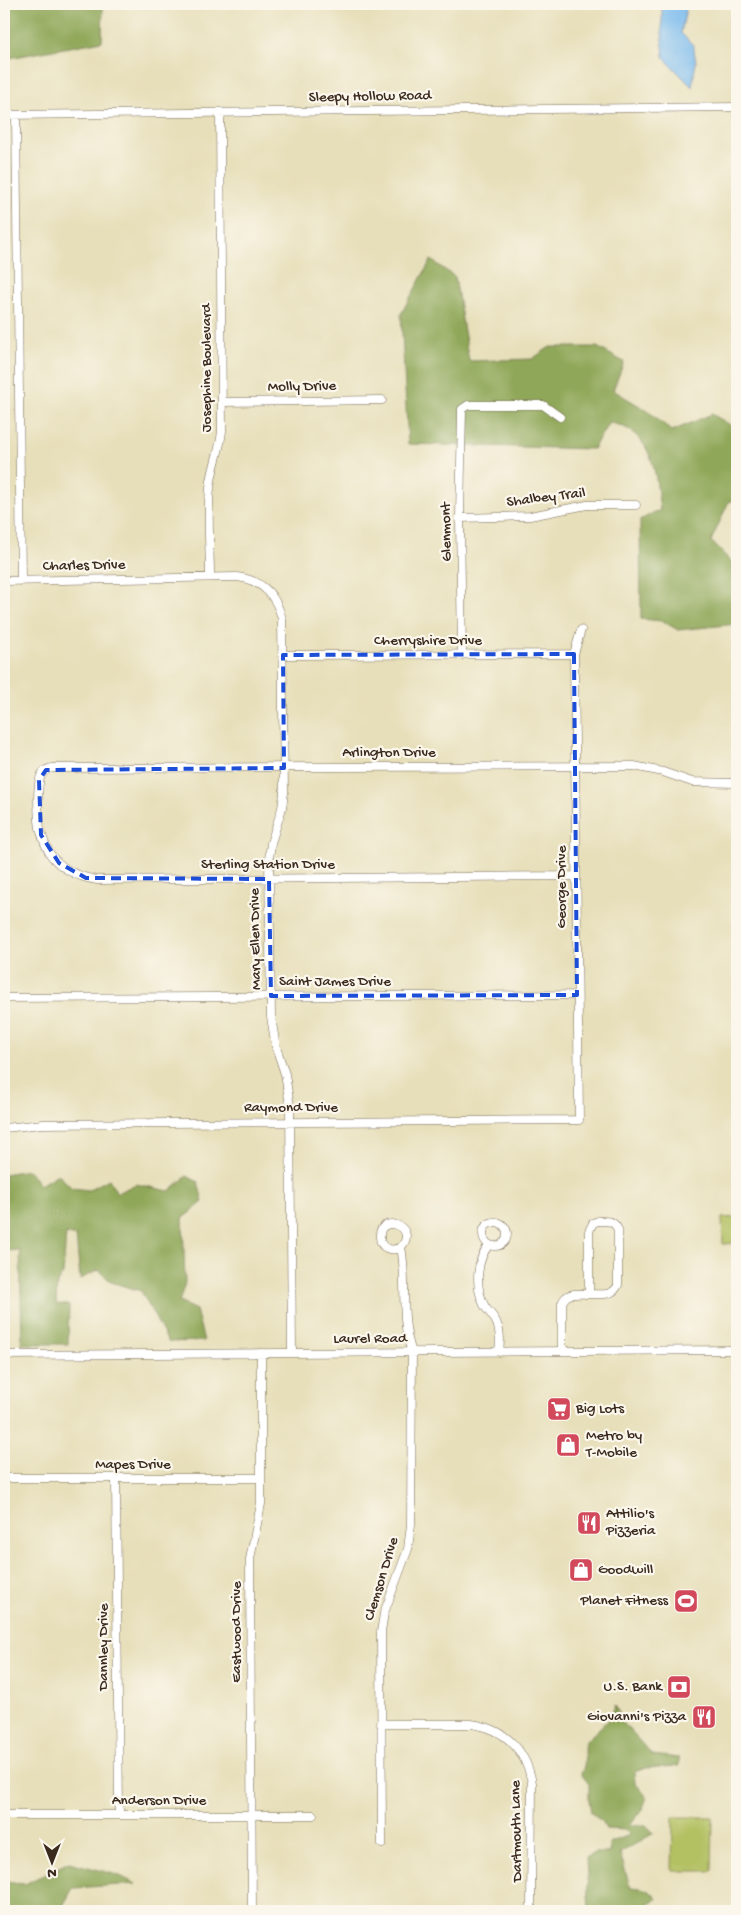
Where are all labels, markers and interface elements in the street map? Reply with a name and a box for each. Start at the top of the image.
street label: Sleepy Hollow Road [308,87,433,107]
street label: Josephine Boulevard [198,302,216,432]
street label: Molly Drive [268,377,337,397]
street label: Shalbey Trail [506,484,586,512]
street label: Glenmont [437,500,457,562]
street label: Charles Drive [43,556,126,576]
street label: Cherryshire Drive [374,632,482,650]
street label: Arlington Drive [342,744,436,762]
street label: George Drive [553,845,571,928]
street label: Sterling Station Drive [201,856,335,874]
street label: Mary Ellen Drive [246,888,266,990]
street label: Saint James Drive [279,973,391,991]
street label: Raymond Drive [244,1099,338,1117]
street label: Laurel Road [333,1330,408,1348]
supermarket icon: Big Lots [546,1396,572,1422]
place label: Big Lots [575,1400,624,1418]
place label: Metro by T-Mobile [585,1427,643,1462]
shop icon: Metro by T-Mobile [555,1432,581,1458]
street label: Mapes Drive [95,1456,171,1474]
place label: Attilio's Pizzeria [605,1505,656,1540]
restaurant icon: Attilio's Pizzeria [576,1510,602,1536]
street label: Clemson Drive [361,1535,403,1623]
shop icon: Goodwill [568,1557,594,1583]
place label: Goodwill [598,1561,653,1579]
street label: Eastwood Drive [228,1581,246,1683]
sports icon: Planet Fitness [673,1588,699,1614]
place label: Planet Fitness [580,1592,668,1610]
street label: Dannley Drive [95,1603,113,1692]
bank icon: U.S. Bank [666,1674,692,1700]
place label: U.S. Bank [604,1678,663,1696]
restaurant icon: Giovanni's Pizza [691,1704,717,1730]
place label: Giovanni's Pizza [587,1708,687,1726]
street label: Dartmouth Lane [507,1780,527,1883]
street label: Anderson Drive [112,1792,207,1810]
north arrow [28,1838,78,1888]
text: N [47,1864,57,1881]

